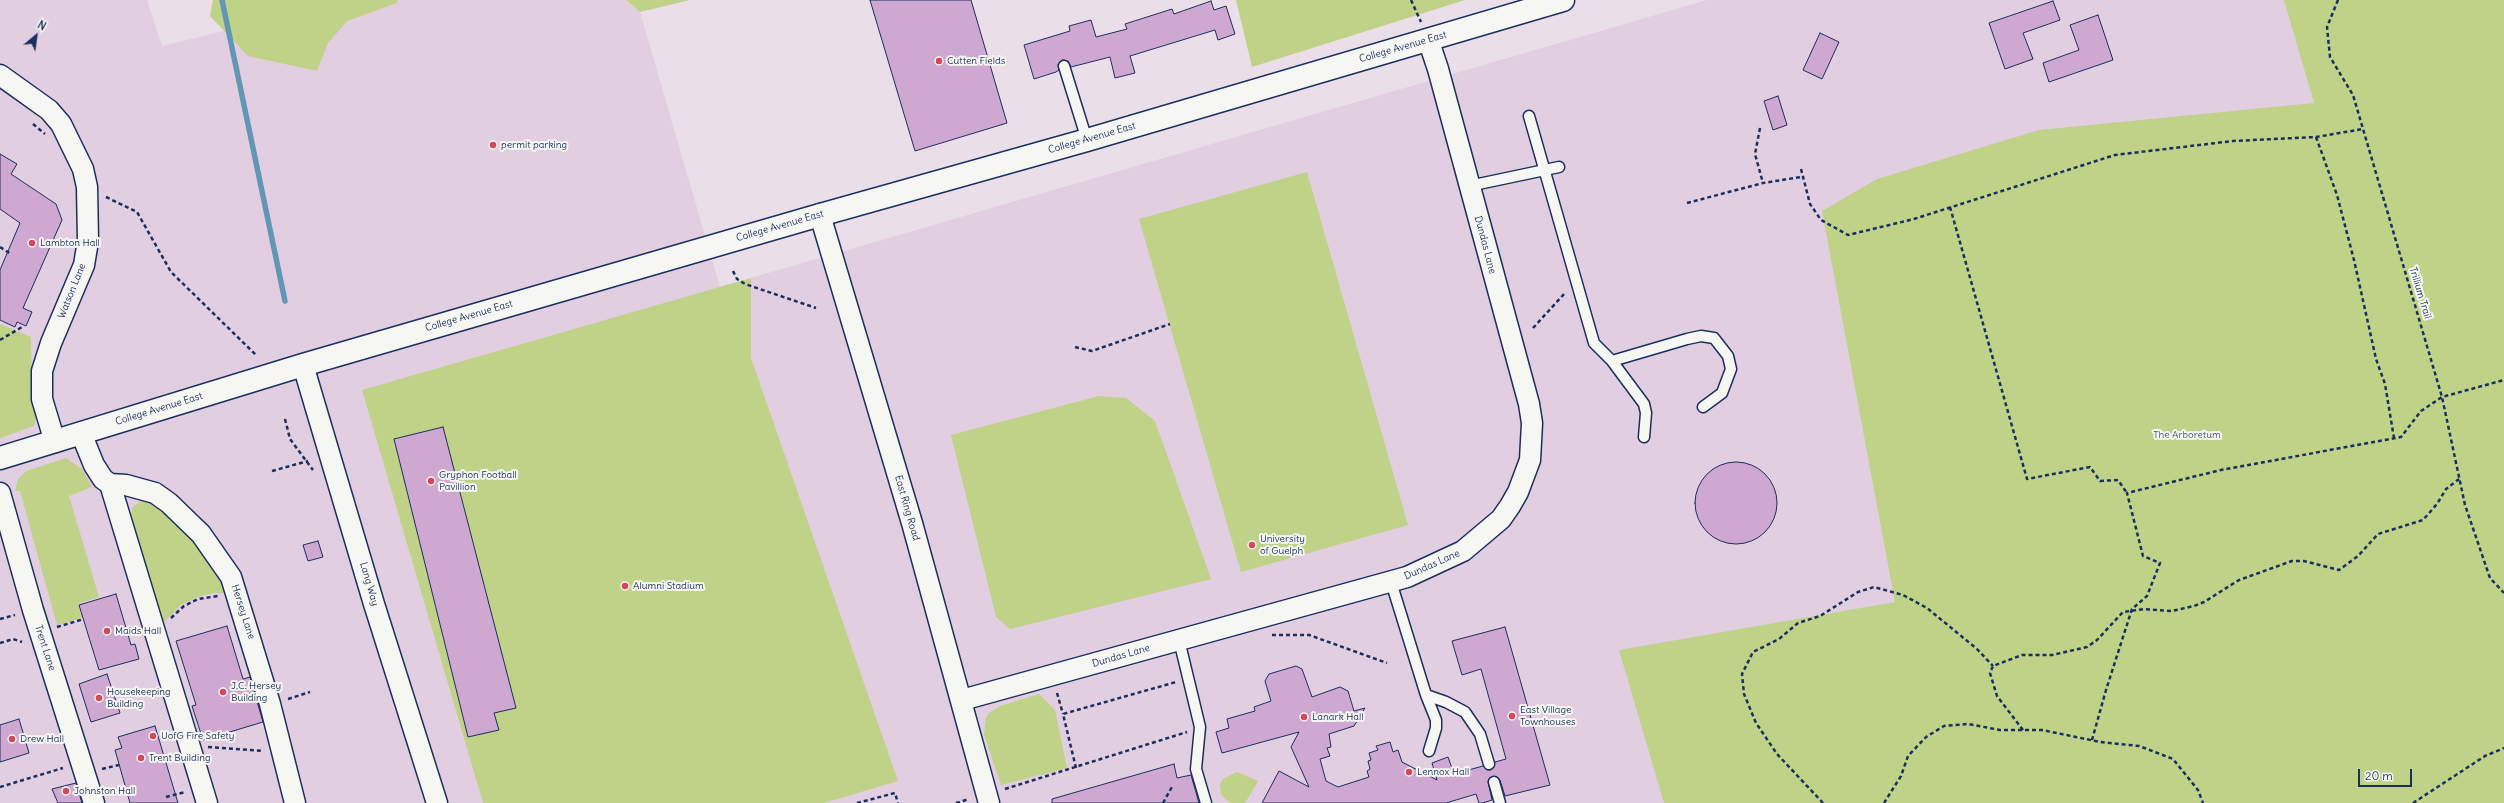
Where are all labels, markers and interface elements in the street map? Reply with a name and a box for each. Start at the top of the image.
north arrow [16,16,56,56]
text: N [35,18,49,33]
street label: College Avenue East [1358,29,1448,65]
place label: Cutten Fields [947,55,1005,67]
marker: Cutten Fields [934,56,944,66]
street label: College Avenue East [1047,120,1137,156]
place label: permit parking [501,139,567,151]
marker: permit parking [488,140,498,150]
street label: College Avenue East [735,208,825,244]
street label: Dundas Lane [1472,215,1498,275]
place label: Lambton Hall [40,237,100,249]
marker: Lambton Hall [27,238,37,248]
street label: Watson Lane [55,262,89,320]
street label: Trillium Trail [2406,266,2434,320]
street label: College Avenue East [424,298,514,334]
street label: College Avenue East [114,390,204,428]
park label: The Arboretum [2153,429,2221,441]
place label: Gryphon Football Pavillion [439,469,517,492]
street label: East Ring Road [892,474,922,542]
marker: Gryphon Football Pavillion [426,476,436,486]
place label: University of Guelph [1260,533,1305,556]
marker: University of Guelph [1247,540,1257,550]
street label: Dundas Lane [1402,547,1462,583]
street label: Lang Way [357,561,381,607]
place label: Alumni Stadium [633,580,704,592]
marker: Alumni Stadium [620,581,630,591]
street label: Hersey Lane [229,583,257,641]
street label: Trent Lane [32,624,58,672]
place label: Maids Hall [115,625,161,637]
marker: Maids Hall [102,626,112,636]
street label: Dundas Lane [1091,642,1151,670]
place label: J.C. Hersey Building [231,680,281,704]
place label: Housekeeping Building [107,686,171,710]
marker: J.C. Hersey Building [218,687,228,697]
marker: Housekeeping Building [94,693,104,703]
place label: East Village Townhouses [1520,704,1576,728]
place label: Lanark Hall [1312,711,1364,723]
marker: East Village Townhouses [1507,711,1517,721]
marker: Lanark Hall [1299,712,1309,722]
place label: UofG Fire Safety [161,730,234,742]
marker: UofG Fire Safety [148,731,158,741]
place label: Drew Hall [20,733,64,745]
marker: Drew Hall [7,734,17,744]
place label: Trent Building [149,752,211,764]
marker: Trent Building [136,753,146,763]
scale bar [2360,761,2414,787]
place label: Lennox Hall [1417,766,1469,778]
marker: Lennox Hall [1404,767,1414,777]
text: 20 m [2365,768,2393,783]
place label: Johnston Hall [74,785,135,797]
marker: Johnston Hall [61,786,71,796]

